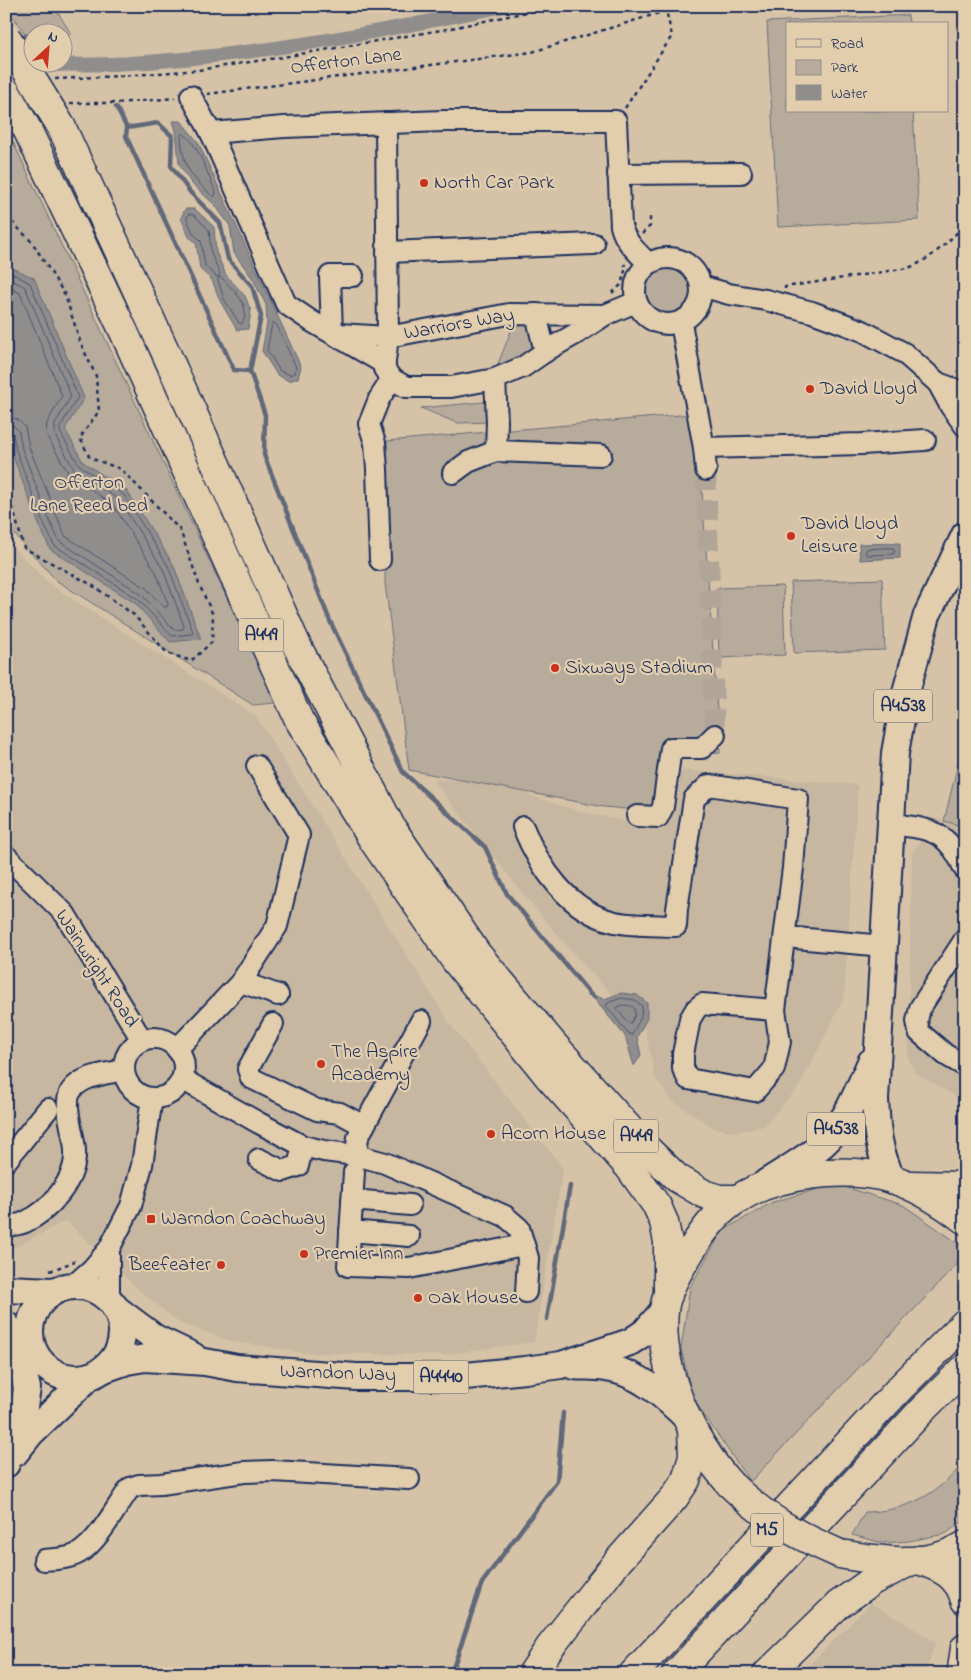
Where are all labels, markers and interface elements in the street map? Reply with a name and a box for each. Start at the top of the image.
north arrow [22,22,72,72]
legend [786,22,948,112]
text: N [44,26,62,49]
text: Road [831,33,864,55]
street label: Offerton Lane [289,41,403,83]
text: Park [831,57,859,79]
text: Water [831,83,867,105]
place label: North Car Park [434,169,555,198]
marker: North Car Park [418,177,430,189]
street label: Warriors Way [402,301,516,349]
place label: David Lloyd [819,375,917,404]
marker: David Lloyd [804,383,816,395]
park label: Offerton Lane Reed bed [30,469,148,521]
place label: David Lloyd Leisure [800,510,898,562]
marker: David Lloyd Leisure [785,530,797,542]
road number: A449 [238,618,284,652]
place label: Sixways Stadium [565,654,713,683]
marker: Sixways Stadium [549,662,561,674]
road number: A4538 [874,689,932,722]
street label: Wainwright Road [46,904,145,1034]
place label: The Aspire Academy [331,1038,418,1090]
marker: The Aspire Academy [315,1058,327,1070]
road number: A4538 [807,1112,865,1146]
place label: Acorn House [501,1120,606,1149]
road number: A449 [614,1120,658,1152]
marker: Acorn House [485,1128,497,1140]
place label: Warndon Coachway [161,1205,325,1234]
marker: Warndon Coachway [145,1213,157,1225]
place label: Premier Inn [314,1240,403,1269]
marker: Premier Inn [298,1248,310,1260]
place label: Beefeater [128,1251,212,1280]
marker: Beefeater [215,1259,227,1271]
place label: Oak House [428,1284,518,1313]
marker: Oak House [412,1292,424,1304]
street label: Warndon Way [279,1357,397,1391]
road number: A4440 [414,1360,468,1394]
road number: M5 [751,1514,783,1546]

